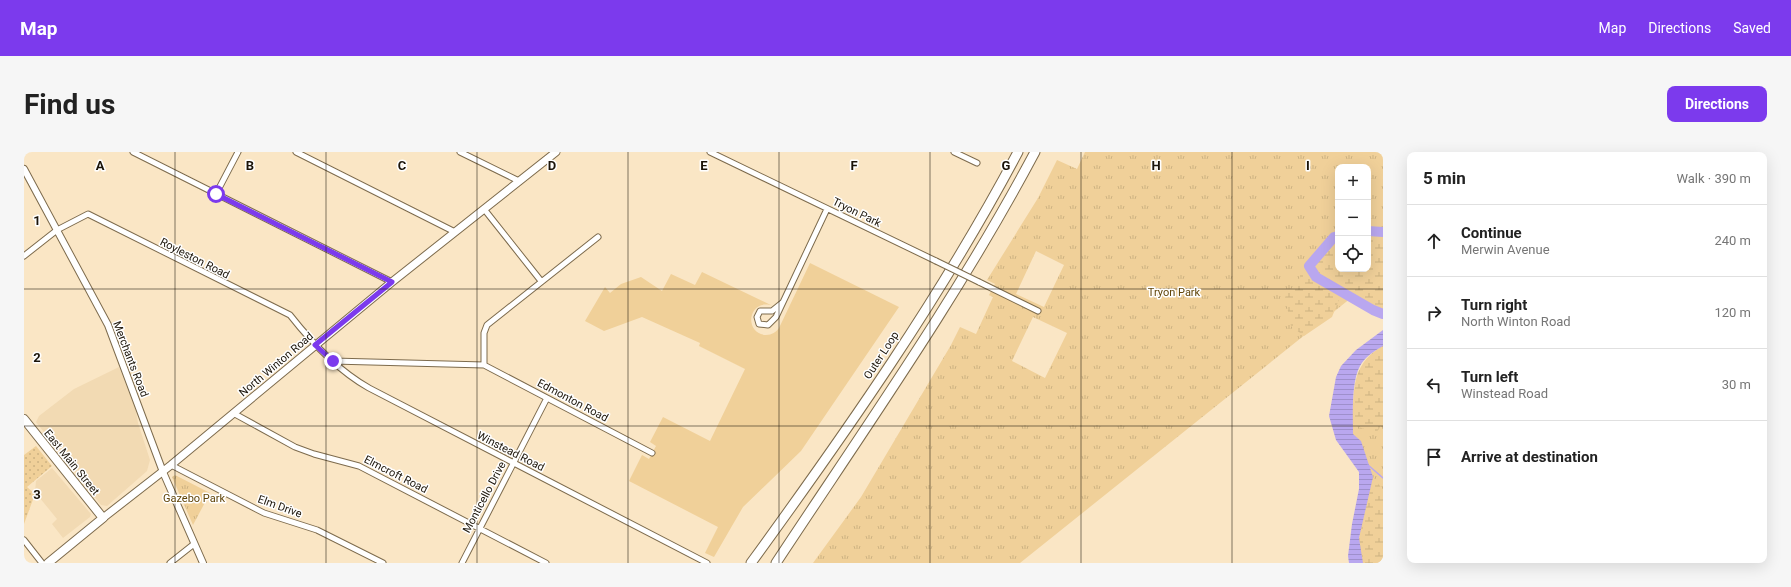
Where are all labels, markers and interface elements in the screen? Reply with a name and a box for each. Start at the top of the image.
text: Map [20,17,58,40]
text: Map [1599,20,1626,36]
text: Directions [1648,20,1711,36]
text: Saved [1733,20,1771,36]
button: Directions [1667,86,1767,122]
text: Find us [24,88,115,121]
text: A [96,158,105,173]
text: B [246,158,254,173]
text: C [398,158,407,173]
text: D [548,158,556,173]
text: E [700,158,708,173]
text: F [850,158,858,173]
text: G [1002,158,1011,173]
text: H [1151,158,1161,173]
text: I [1306,158,1310,173]
map controls [1335,164,1371,272]
button: + [1335,164,1371,200]
text: 5 min [1423,168,1466,188]
text: Walk · 390 m [1676,171,1751,186]
route start [207,185,225,203]
street label: Tryon Park [830,195,884,230]
button: − [1335,200,1371,236]
text: 1 [33,213,41,228]
text: Continue [1461,224,1522,242]
icon: ahead [1423,230,1445,252]
text: 240 m [1714,233,1751,248]
street label: Royleston Road [158,235,232,282]
button: locate [1335,236,1371,272]
text: Merwin Avenue [1461,242,1550,257]
park label: Tryon Park [1148,286,1201,299]
text: Turn right [1461,296,1527,314]
icon: right [1423,302,1445,324]
text: 120 m [1714,305,1751,320]
text: North Winton Road [1461,314,1571,329]
street label: Merchants Road [110,319,151,399]
street label: Outer Loop [861,329,902,382]
street label: North Winton Road [237,330,316,399]
text: 2 [33,350,41,365]
route end [324,352,342,370]
text: Turn left [1461,368,1518,386]
icon: left [1423,374,1445,396]
street label: Edmonton Road [535,376,610,425]
text: 30 m [1722,377,1751,392]
text: Winstead Road [1461,386,1548,401]
street label: East Main Street [41,427,102,498]
street label: Winstead Road [475,429,547,474]
icon: arrive [1423,446,1445,468]
text: Arrive at destination [1461,448,1598,466]
street label: Elmcroft Road [362,453,430,496]
street label: Monticello Drive [460,459,509,535]
text: 3 [33,487,41,502]
park label: Gazebo Park [163,492,225,505]
street label: Elm Drive [256,492,304,521]

